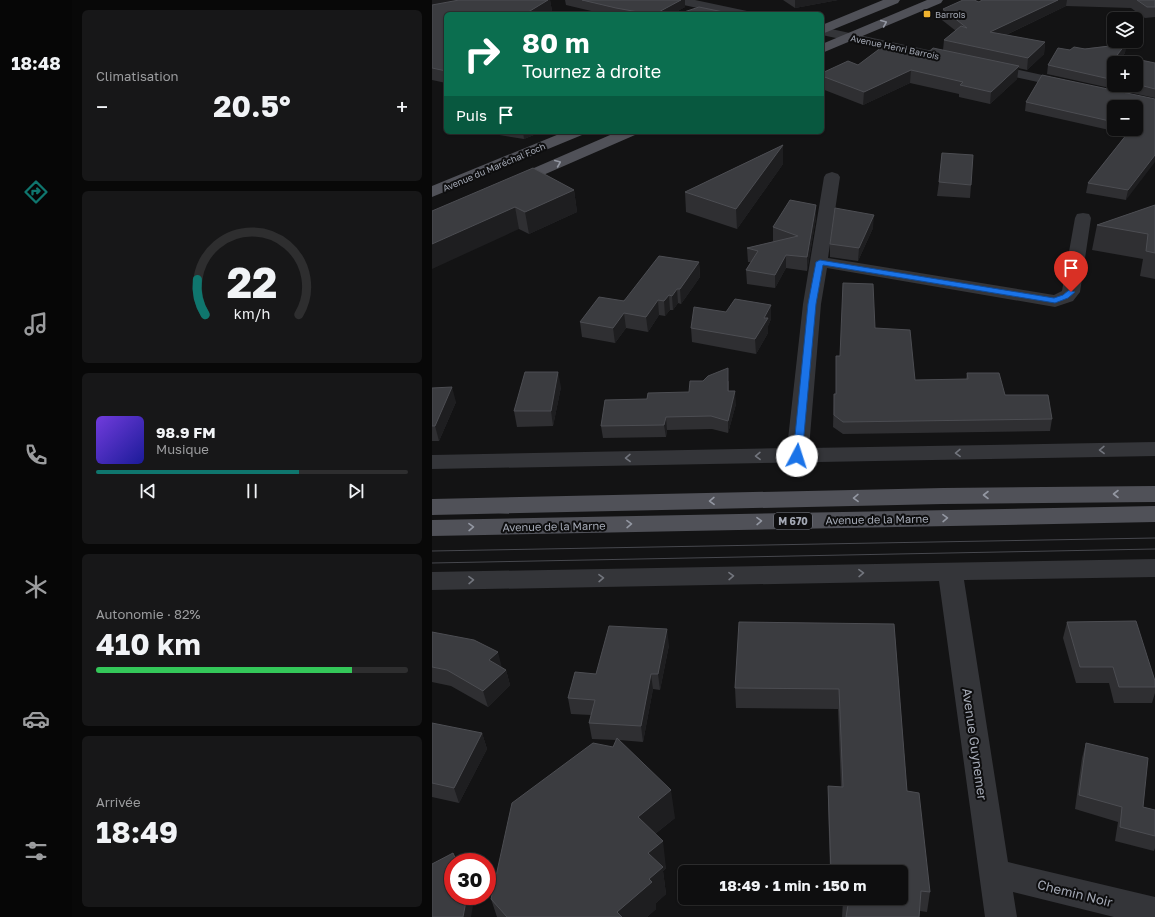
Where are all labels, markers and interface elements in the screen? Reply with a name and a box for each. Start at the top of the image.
marker: Barrois [922,9,932,19]
place label: Barrois [935,9,966,20]
map controls [1107,12,1143,136]
button: layers [1107,12,1143,48]
one-way arrow [880,19,887,27]
text: 80 m [522,26,590,59]
icon: right [456,28,508,80]
street label: Avenue Henri Barrois [850,32,941,62]
text: 18:48 [11,52,61,74]
button: + [1107,56,1143,92]
text: Tournez à droite [522,60,661,82]
text: Climatisation [96,68,178,84]
text: 20.5° [213,88,291,124]
text: − [96,93,108,120]
text: + [396,93,408,120]
button: − [1107,100,1143,136]
icon: arrive [495,104,517,126]
text: Puis [456,106,487,124]
street label: Avenue du Maréchal Foch [441,140,547,194]
one-way arrow [553,160,561,168]
icon: directions [22,178,50,206]
pin [1054,251,1088,292]
text: 22 [227,257,277,307]
icon: arrive [1060,257,1082,279]
text: km/h [234,305,270,322]
icon: music [22,310,50,338]
text: 98.9 FM [156,423,215,441]
position arrow [776,435,818,477]
icon: phone [22,441,50,469]
text: Musique [156,441,209,457]
one-way arrow [1099,446,1105,454]
one-way arrow [955,448,961,457]
one-way arrow [755,452,761,460]
one-way arrow [625,454,631,463]
icon: previous [137,480,159,502]
icon: pause [241,480,263,502]
icon: next [345,480,367,502]
one-way arrow [1113,490,1119,498]
one-way arrow [983,491,989,499]
one-way arrow [853,493,859,502]
one-way arrow [709,497,715,505]
street label: Avenue de la Marne [825,512,929,526]
road number: M 670 [774,513,812,529]
one-way arrow [942,513,948,522]
one-way arrow [756,517,762,526]
street label: Avenue de la Marne [502,519,606,533]
one-way arrow [626,520,632,528]
one-way arrow [468,523,474,531]
one-way arrow [858,569,864,577]
one-way arrow [728,572,734,580]
icon: climate [22,573,50,601]
one-way arrow [598,574,604,582]
one-way arrow [468,576,474,584]
text: Autonomie · 82% [96,606,200,622]
text: 410 km [96,626,201,662]
street label: Avenue Guynemer [959,687,991,801]
icon: car [22,705,50,733]
text: Arrivée [96,794,140,810]
text: 18:49 [96,814,178,850]
icon: filters [22,837,50,865]
speed limit sign: 30 [444,853,496,905]
text: 18:49 · 1 min · 150 m [720,876,866,894]
street label: Chemin Noir [1036,876,1114,910]

